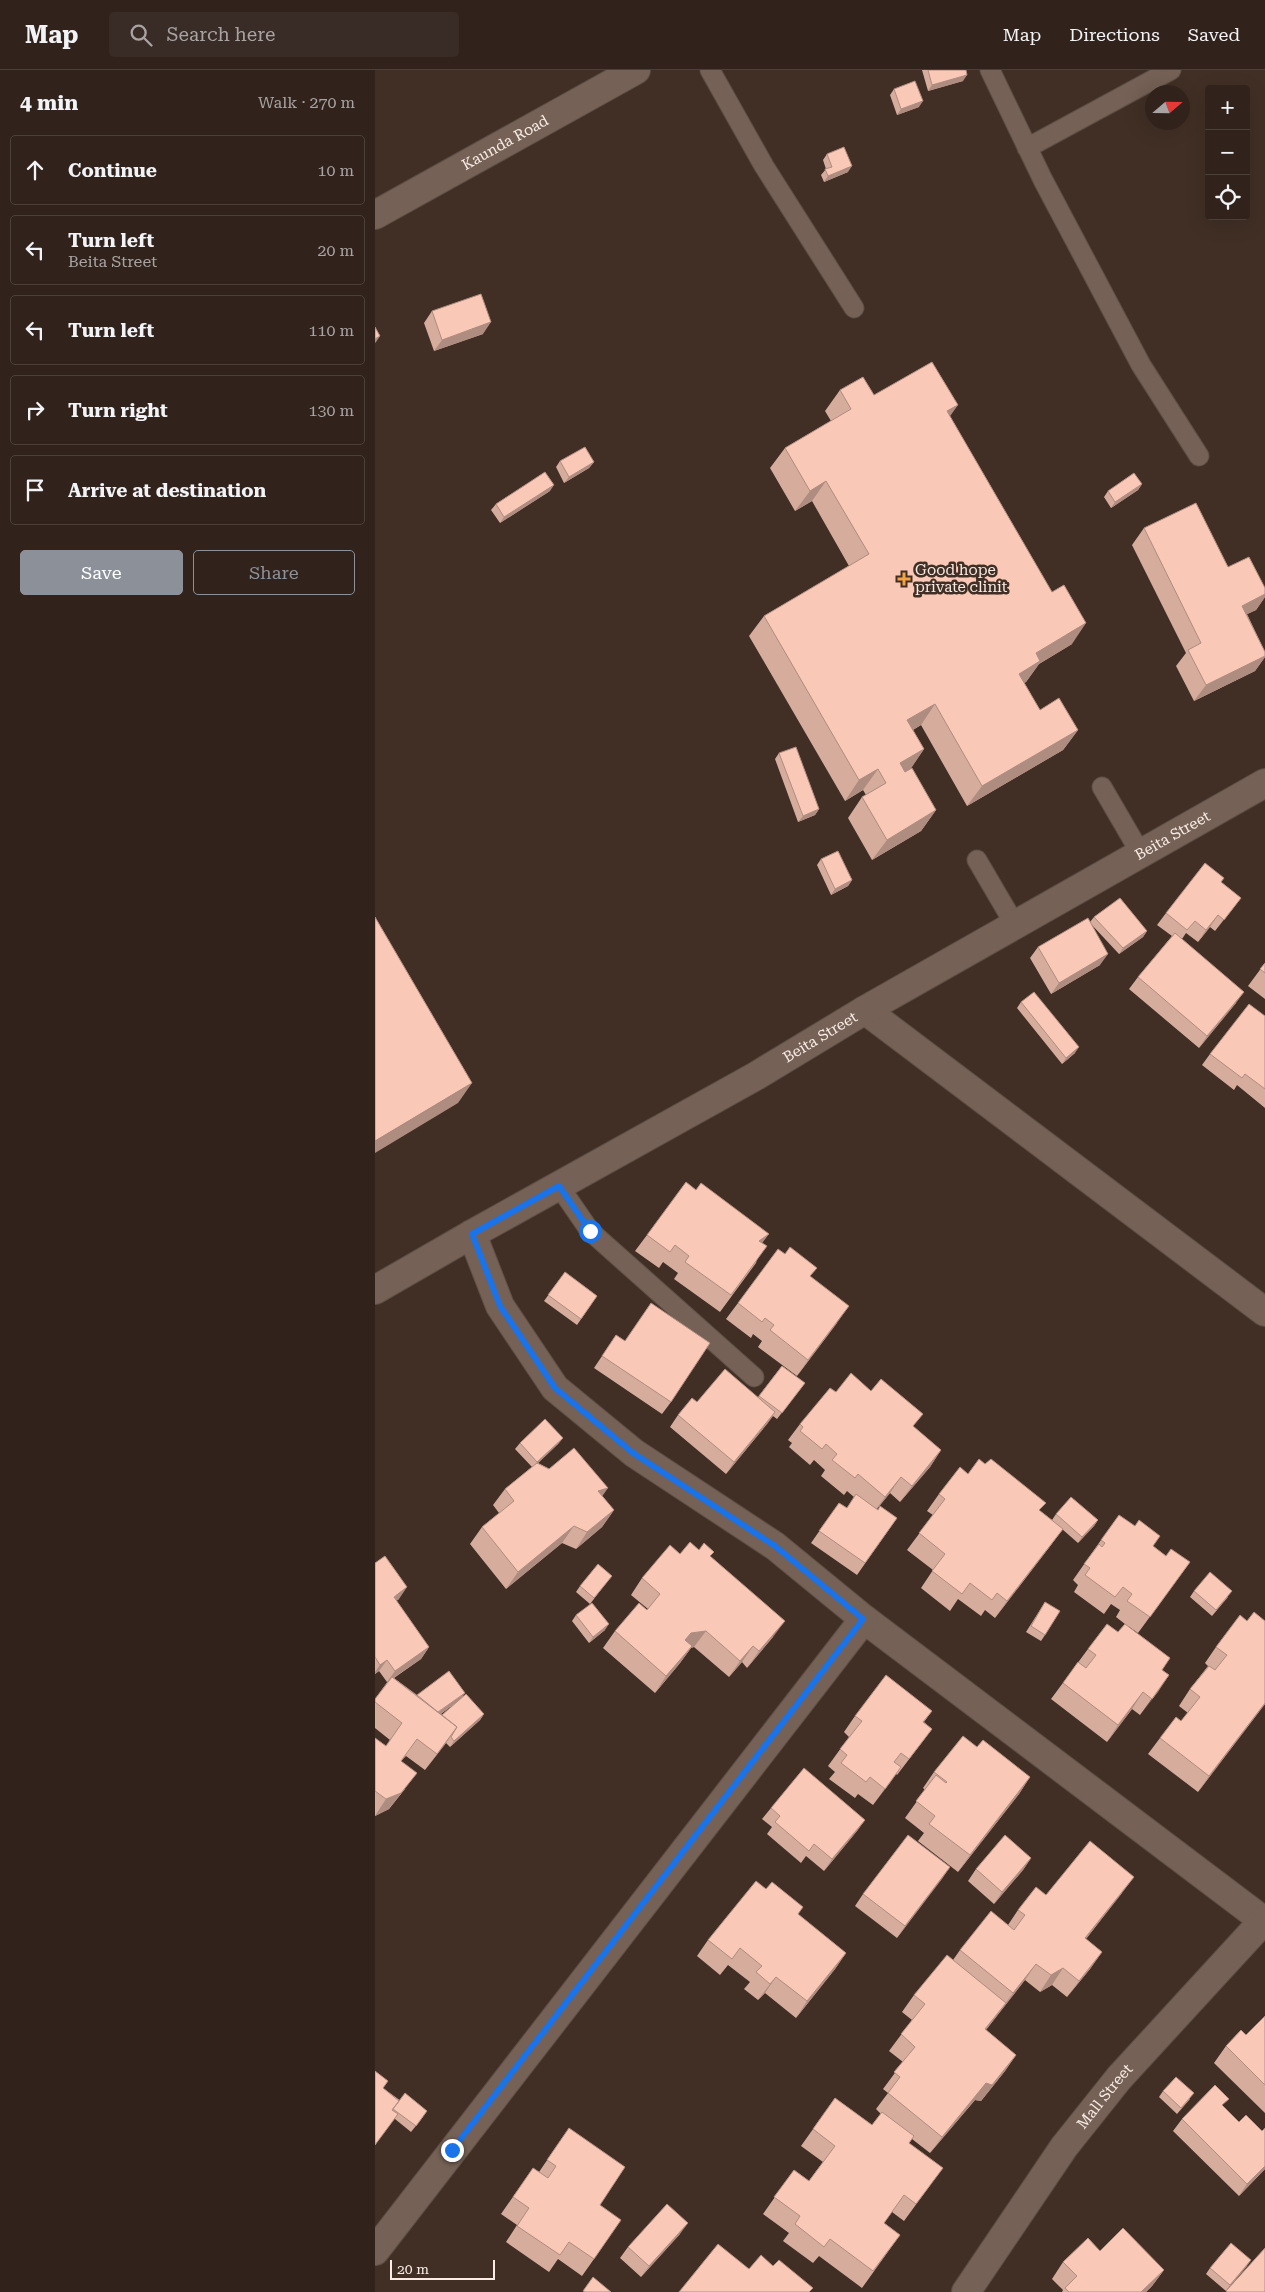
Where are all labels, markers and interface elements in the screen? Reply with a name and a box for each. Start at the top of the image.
search box [109,12,459,57]
text: Map [25,21,79,49]
icon: search [127,21,155,49]
text: Search here [167,23,275,46]
text: Map [1003,24,1041,45]
text: Directions [1069,24,1160,45]
text: Saved [1188,24,1240,45]
north arrow [1145,85,1190,130]
map controls [1205,85,1250,220]
button: + [1205,85,1250,130]
text: 4 min [20,91,78,115]
text: Walk · 270 m [258,93,355,112]
street label: Kaunda Road [459,111,552,174]
button: − [1205,130,1250,175]
icon: ahead [21,156,49,184]
text: Continue [68,159,157,182]
text: 10 m [317,161,354,180]
button: locate [1205,175,1250,220]
text: Turn left [68,229,154,252]
icon: left [21,236,49,264]
text: 20 m [317,241,354,260]
text: Beita Street [68,252,157,271]
icon: left [21,316,49,344]
text: Turn left [68,319,154,342]
text: 110 m [308,321,354,340]
icon: right [21,396,49,424]
text: Turn right [68,399,168,422]
text: 130 m [308,401,354,420]
icon: arrive [21,476,49,504]
text: Arrive at destination [68,479,266,502]
button: Save [20,550,183,595]
button: Share [193,550,355,595]
place label: Good hope private clinit [915,561,1008,596]
marker: Good hope private clinit [897,572,911,586]
street label: Beita Street [1132,807,1214,864]
street label: Beita Street [780,1008,861,1067]
route start [579,1220,602,1243]
street label: Mall Street [1073,2060,1137,2132]
route end [441,2139,464,2162]
scale bar [390,2257,495,2280]
text: 20 m [397,2261,429,2277]

